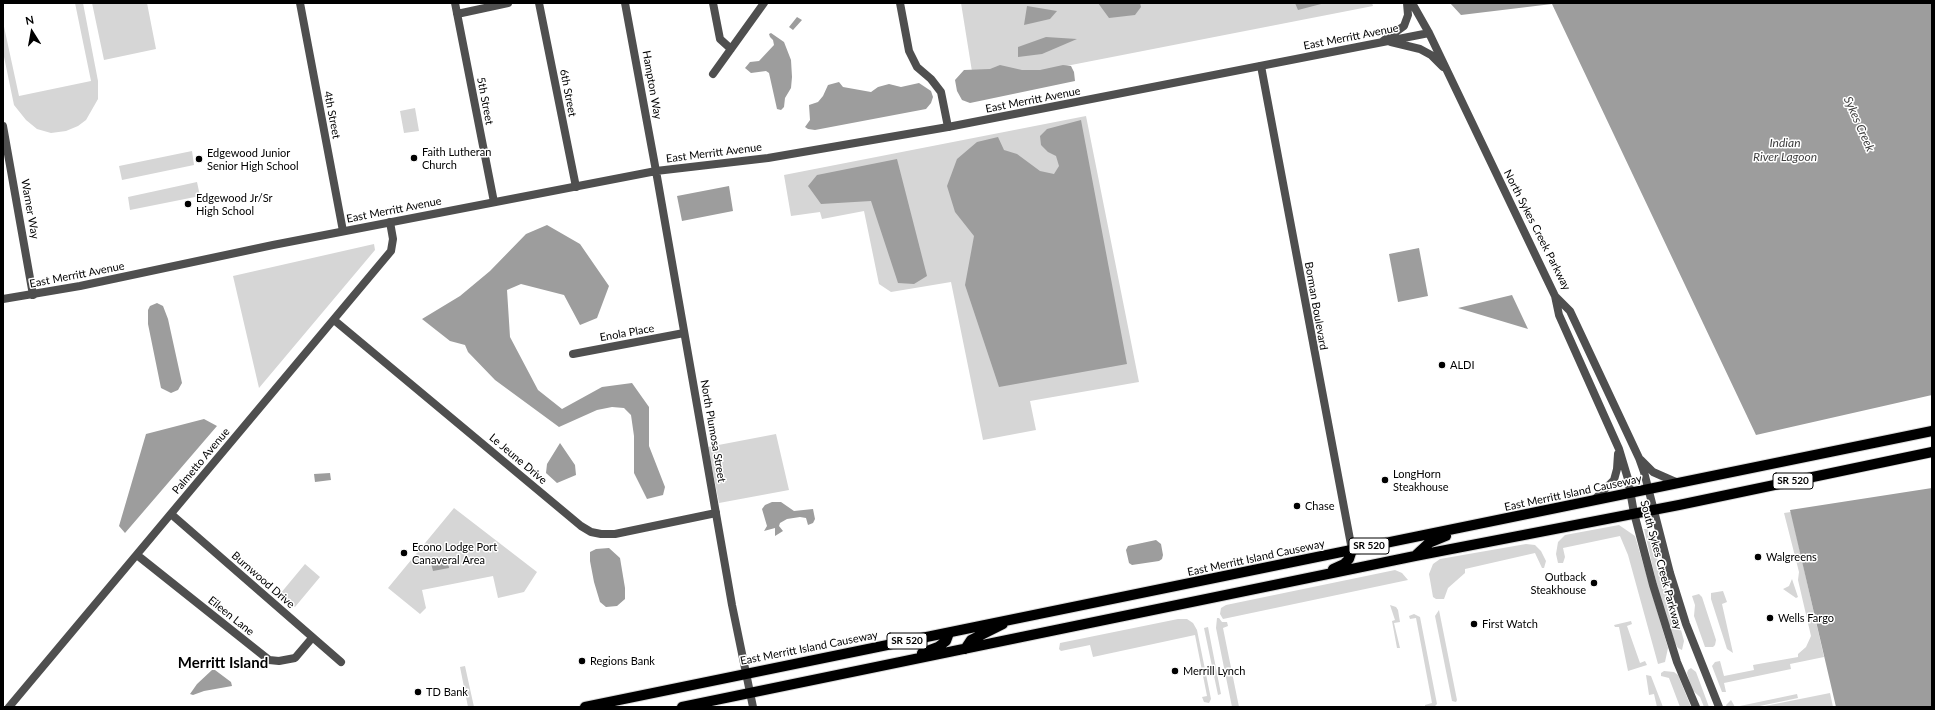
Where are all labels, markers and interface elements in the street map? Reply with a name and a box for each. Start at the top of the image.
north arrow [12,12,52,52]
text: N [24,13,35,27]
street label: East Merritt Avenue [1302,21,1400,53]
street label: Hampton Way [639,50,665,120]
street label: 6th Street [557,68,579,118]
street label: 5th Street [474,76,496,126]
street label: East Merritt Avenue [984,84,1082,116]
street label: 4th Street [321,90,343,140]
water label: Sykes Creek [1840,94,1878,154]
water label: Indian River Lagoon [1753,136,1817,164]
street label: East Merritt Avenue [665,141,763,165]
place label: Faith Lutheran Church [422,145,491,171]
place label: Edgewood Junior Senior High School [207,146,299,172]
marker: Faith Lutheran Church [409,153,419,163]
marker: Edgewood Junior Senior High School [194,154,204,164]
street label: North Sykes Creek Parkway [1501,168,1573,292]
street label: Warner Way [18,178,42,240]
place label: Edgewood Jr/Sr High School [196,191,273,217]
street label: East Merritt Avenue [345,194,443,226]
marker: Edgewood Jr/Sr High School [183,199,193,209]
street label: East Merritt Avenue [28,259,126,291]
street label: Borman Boulevard [1302,261,1330,351]
street label: Enola Place [599,322,655,344]
place label: ALDI [1450,358,1475,372]
marker: ALDI [1437,360,1447,370]
street label: North Plumosa Street [697,379,729,483]
street label: Palmetto Avenue [170,425,232,497]
street label: Le Jeune Drive [486,431,550,487]
place label: LongHorn Steakhouse [1393,467,1449,493]
street label: East Merritt Island Causeway [1503,472,1643,514]
road number: SR 520 [1773,473,1813,489]
marker: LongHorn Steakhouse [1380,475,1390,485]
place label: Chase [1305,499,1335,513]
street label: South Sykes Creek Parkway [1637,499,1685,631]
marker: Chase [1292,501,1302,511]
street label: East Merritt Island Causeway [1186,537,1326,579]
road number: SR 520 [1349,538,1389,554]
place label: Econo Lodge Port Canaveral Area [412,540,497,566]
marker: Econo Lodge Port Canaveral Area [399,548,409,558]
street label: Burnwood Drive [229,549,297,611]
place label: Walgreens [1766,550,1817,564]
marker: Walgreens [1753,552,1763,562]
place label: Outback Steakhouse [1530,570,1586,596]
marker: Outback Steakhouse [1589,578,1599,588]
street label: Eileen Lane [205,594,257,638]
place label: Wells Fargo [1778,611,1834,625]
marker: Wells Fargo [1765,613,1775,623]
place label: First Watch [1482,617,1538,631]
marker: First Watch [1469,619,1479,629]
street label: East Merritt Island Causeway [739,628,879,668]
road number: SR 520 [887,633,927,649]
district label: Merritt Island [178,654,268,672]
place label: Regions Bank [590,654,655,668]
marker: Regions Bank [577,656,587,666]
place label: Merrill Lynch [1183,664,1245,678]
marker: Merrill Lynch [1170,666,1180,676]
place label: TD Bank [426,685,468,699]
marker: TD Bank [413,687,423,697]

